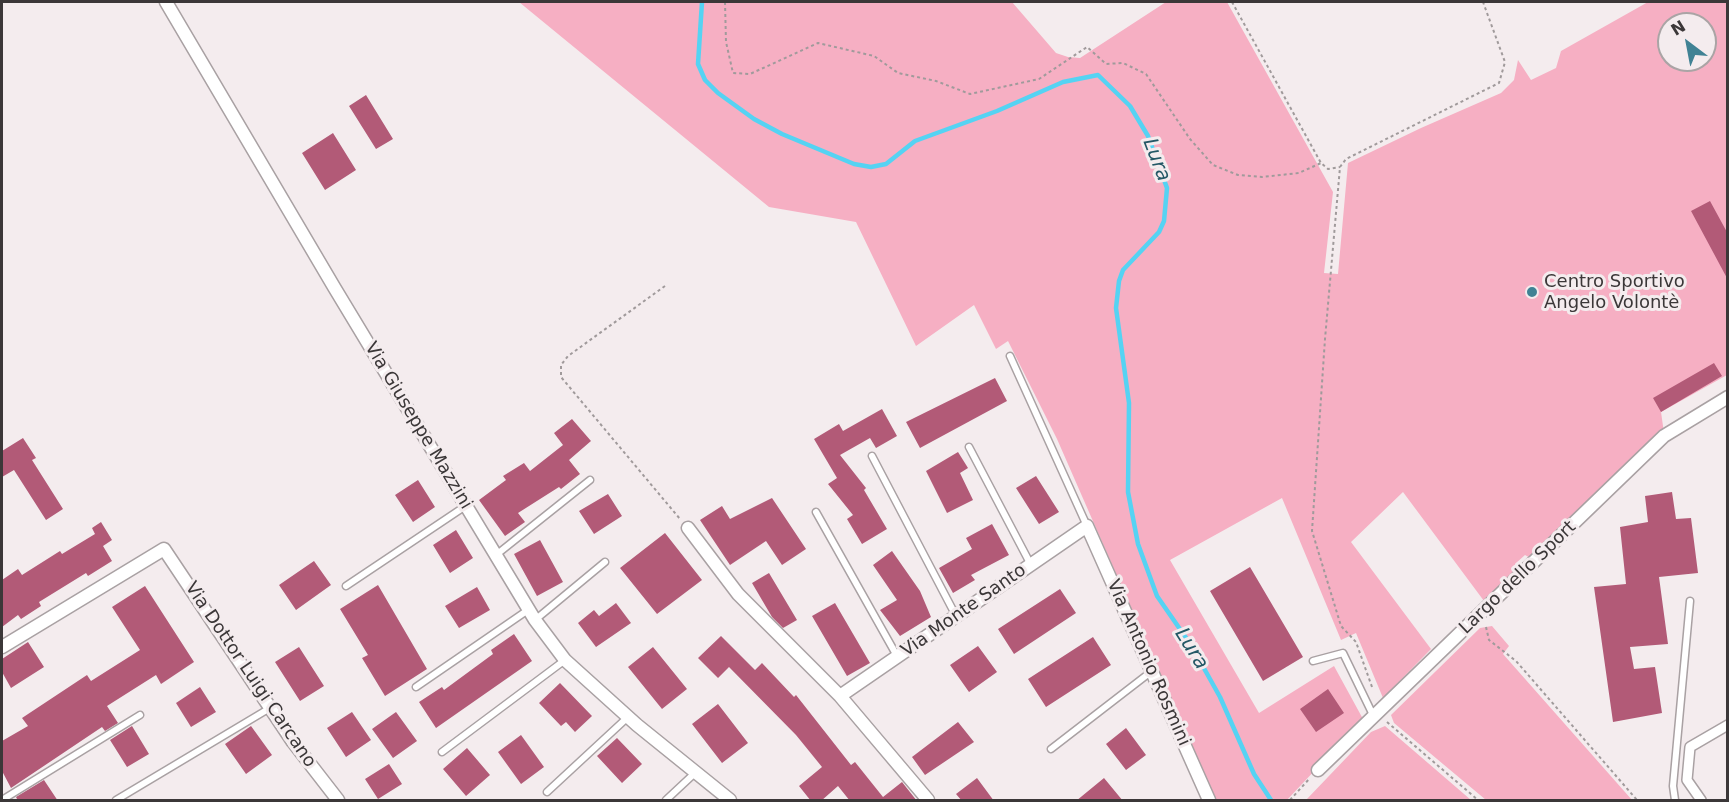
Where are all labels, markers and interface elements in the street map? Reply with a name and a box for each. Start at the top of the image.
north arrow [1657,12,1717,72]
text: N [1668,16,1689,40]
water label: Lura [1137,135,1175,185]
place label: Centro Sportivo Angelo Volontè [1544,271,1685,314]
marker: Centro Sportivo Angelo Volontè [1525,285,1539,299]
street label: Via Giuseppe Mazzini [360,339,476,513]
street label: Largo dello Sport [1455,517,1581,639]
street label: Via Monte Santo [897,560,1031,662]
street label: Via Antonio Rosmini [1102,577,1194,749]
street label: Via Dottor Luigi Carcano [180,578,320,772]
water label: Lura [1169,624,1213,674]

